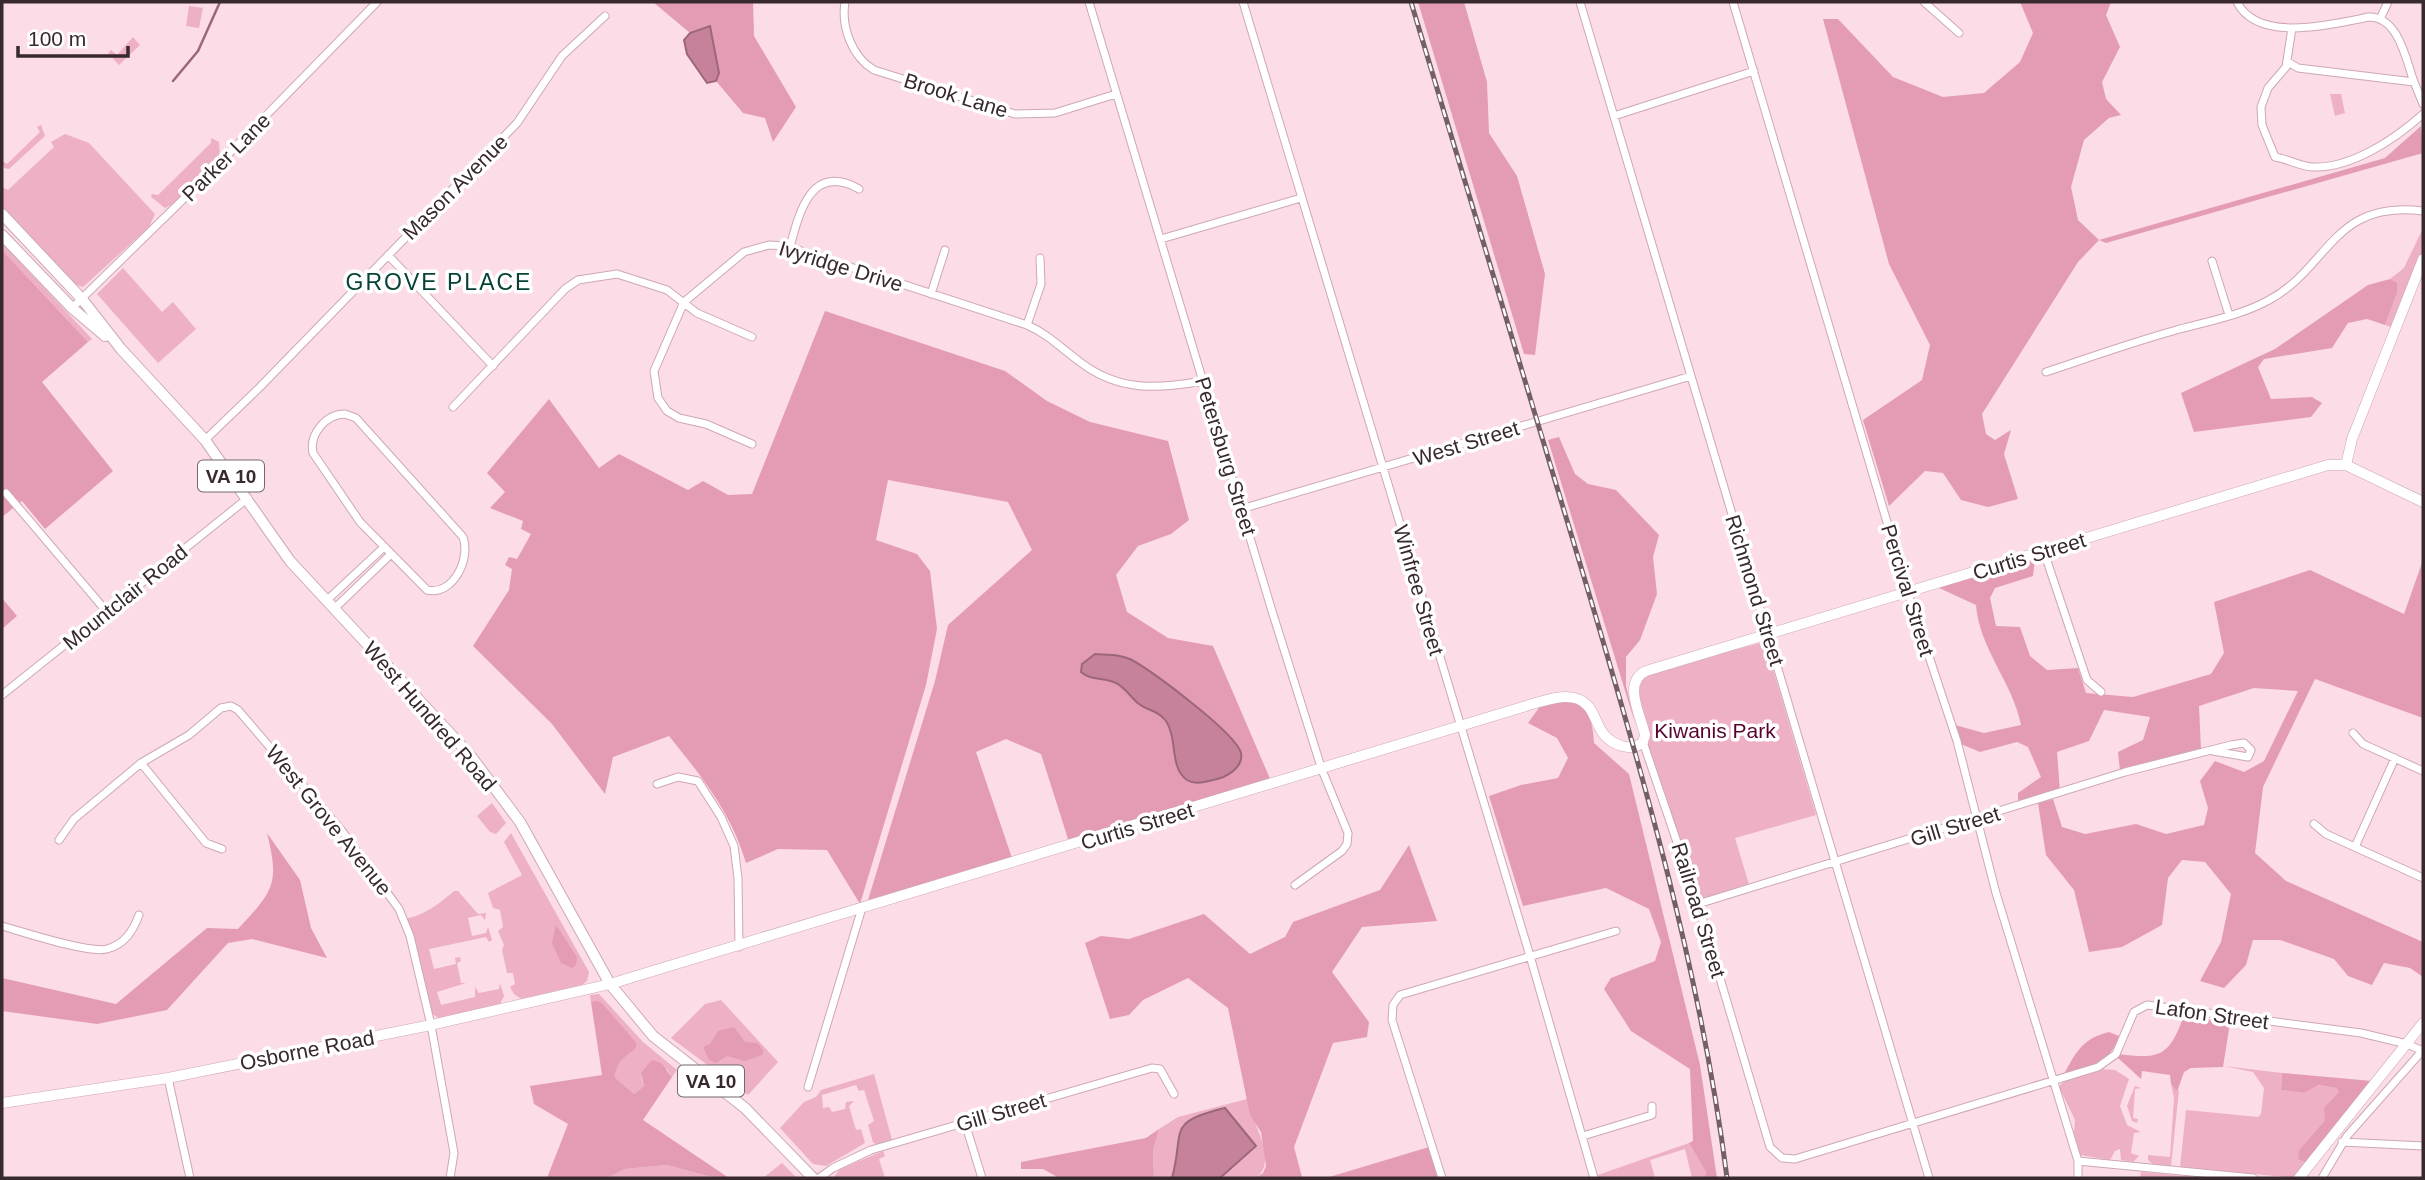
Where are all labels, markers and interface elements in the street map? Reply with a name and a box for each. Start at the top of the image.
scale bar [18,14,128,58]
text: 100 m [28,27,86,50]
street label: Brook Lane [901,68,1011,122]
street label: Parker Lane [177,108,275,206]
street label: Mason Avenue [398,130,512,244]
street label: Ivyridge Drive [776,236,906,296]
district label: GROVE PLACE [346,269,532,295]
street label: Petersburg Street [1191,374,1261,538]
street label: West Street [1410,416,1522,470]
road number: VA 10 [198,461,264,491]
street label: Richmond Street [1721,512,1789,668]
street label: Percival Street [1877,521,1939,659]
street label: Winfree Street [1389,522,1449,658]
street label: Curtis Street [1970,528,2088,584]
street label: Mountclair Road [58,540,192,654]
street label: West Hundred Road [359,637,501,795]
park label: Kiwanis Park [1654,719,1776,742]
street label: West Grove Avenue [262,740,396,900]
street label: Curtis Street [1078,798,1196,854]
street label: Gill Street [1908,801,2003,850]
street label: Railroad Street [1668,840,1731,980]
street label: Lafon Street [2154,995,2270,1033]
street label: Osborne Road [238,1026,376,1074]
road number: VA 10 [678,1065,744,1096]
street label: Gill Street [954,1088,1049,1136]

